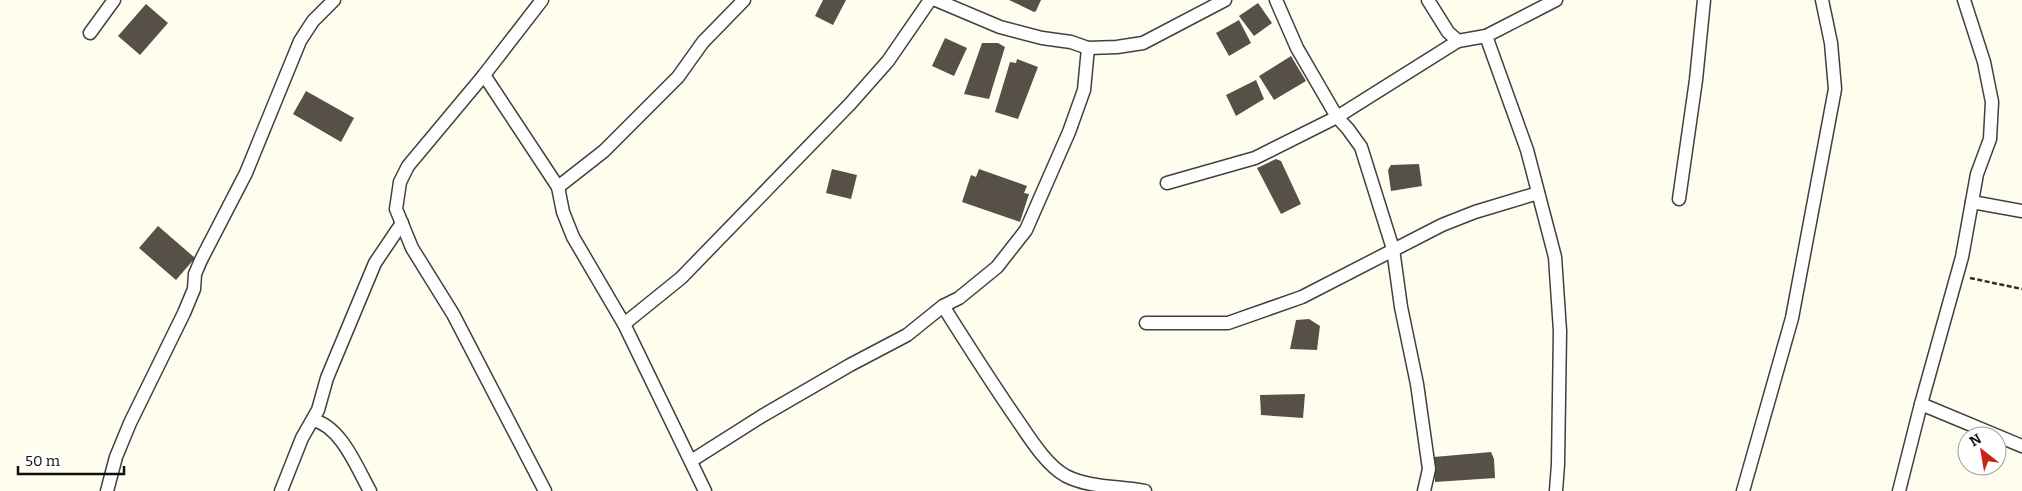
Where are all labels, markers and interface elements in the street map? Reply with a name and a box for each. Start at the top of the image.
north arrow [1957,426,2007,476]
text: N [1967,430,1985,450]
scale bar [18,444,124,476]
text: 50 m [25,452,61,470]

